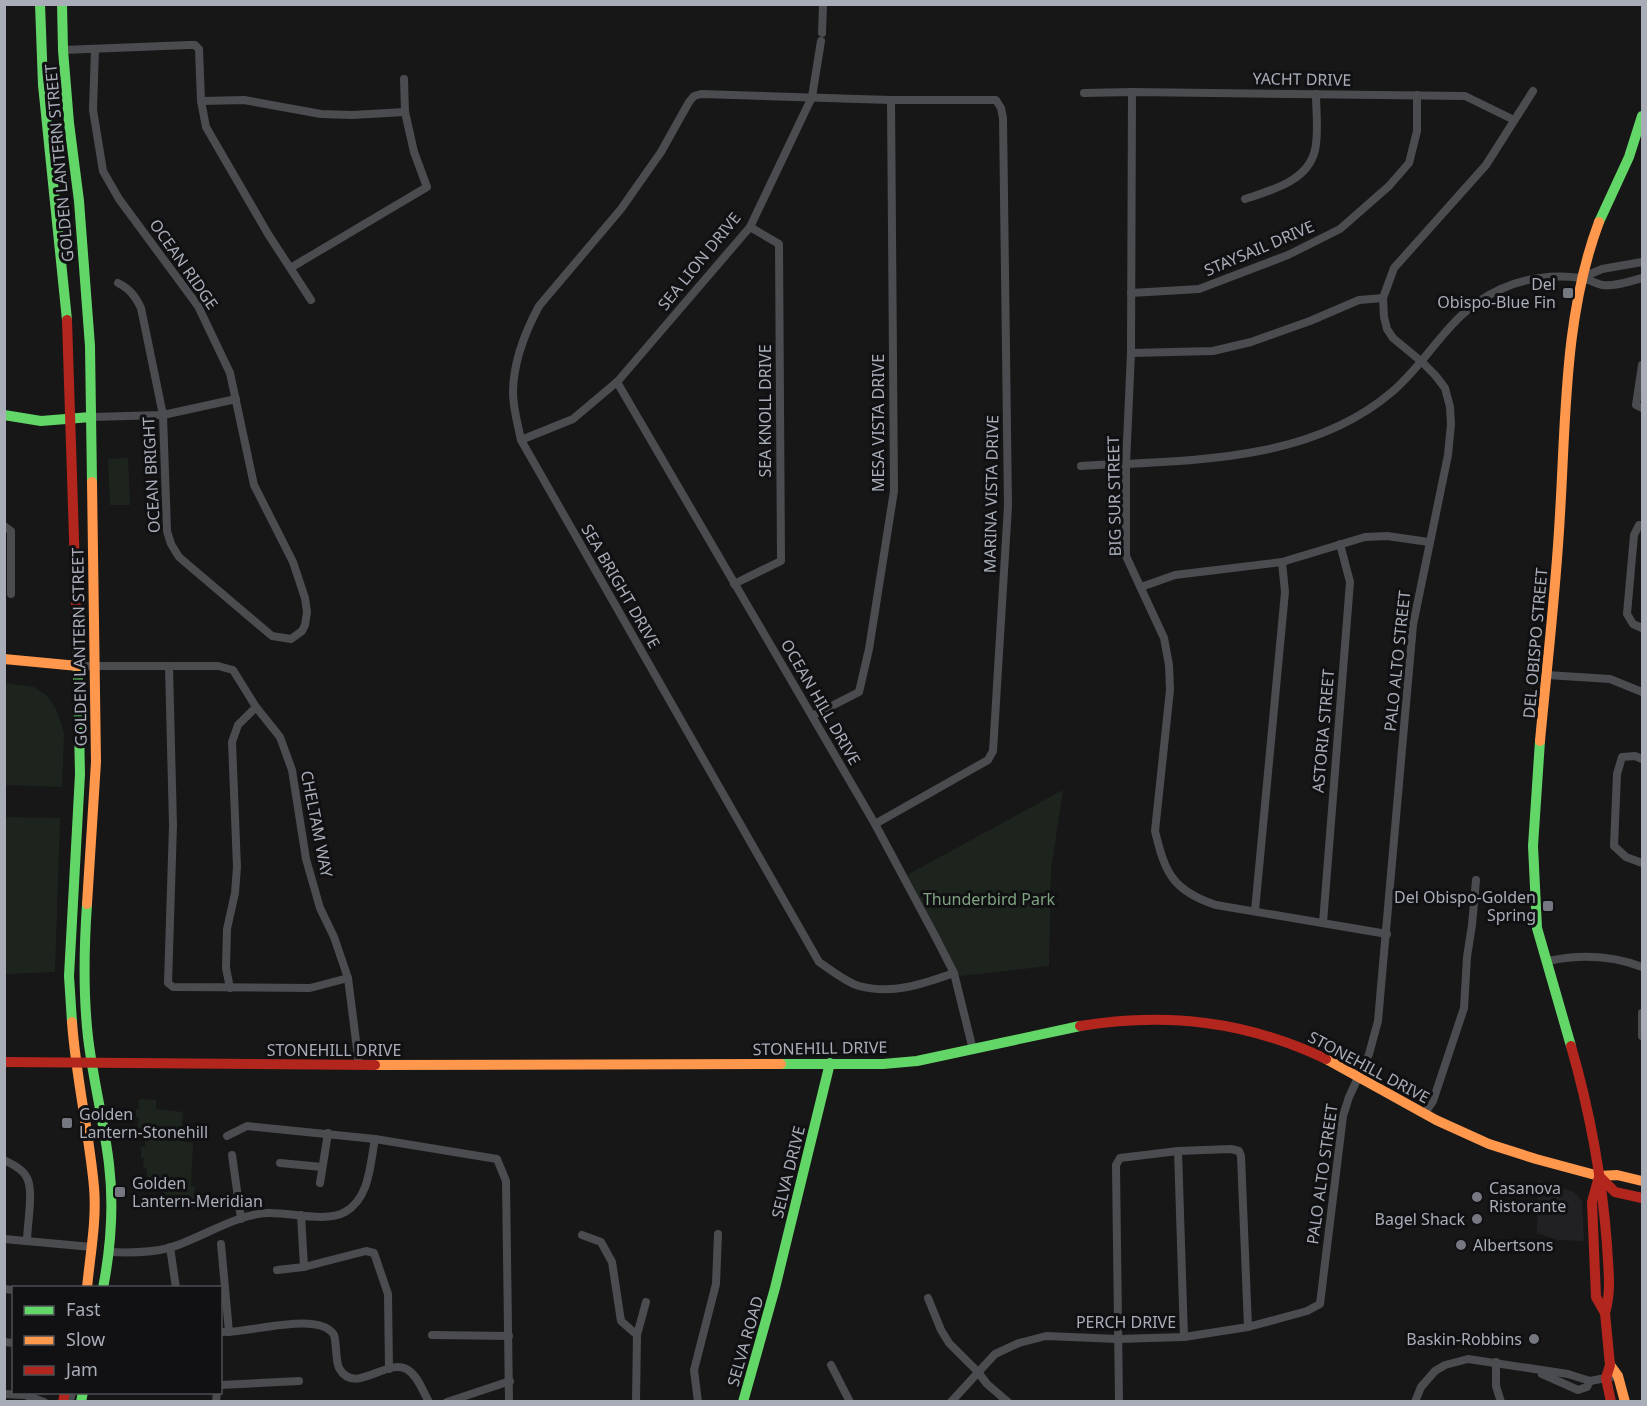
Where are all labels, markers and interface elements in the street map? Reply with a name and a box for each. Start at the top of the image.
street label: GOLDEN LANTERN STREET [39,63,79,263]
street label: YACHT DRIVE [1253,67,1351,91]
street label: SEA LION DRIVE [653,207,745,315]
street label: OCEAN RIDGE [145,214,223,314]
street label: STAYSAIL DRIVE [1201,215,1317,281]
place label: Del Obispo-Blue Fin [1437,273,1556,313]
marker: Del Obispo-Blue Fin [1561,286,1575,300]
street label: SEA KNOLL DRIVE [754,344,776,478]
street label: MESA VISTA DRIVE [867,354,889,492]
street label: MARINA VISTA DRIVE [979,415,1003,573]
street label: OCEAN BRIGHT [137,416,165,534]
street label: BIG SUR STREET [1102,435,1126,556]
street label: SEA BRIGHT DRIVE [576,520,666,652]
street label: GOLDEN LANTERN STREET [66,547,92,746]
street label: DEL OBISPO STREET [1517,567,1553,719]
street label: PALO ALTO STREET [1379,589,1415,733]
street label: OCEAN HILL DRIVE [776,635,866,769]
street label: ASTORIA STREET [1307,668,1339,794]
street label: CHELTAM WAY [296,769,338,880]
place label: Del Obispo-Golden Spring [1394,886,1536,926]
park label: Thunderbird Park [923,888,1055,910]
marker: Del Obispo-Golden Spring [1541,899,1555,913]
street label: STONEHILL DRIVE [1304,1026,1434,1108]
street label: STONEHILL DRIVE [752,1036,888,1060]
street label: STONEHILL DRIVE [267,1039,401,1061]
street label: PALO ALTO STREET [1301,1102,1343,1246]
place label: Golden Lantern-Stonehill [79,1103,208,1143]
marker: Golden Lantern-Stonehill [60,1116,74,1130]
street label: SELVA DRIVE [766,1123,810,1221]
place label: Golden Lantern-Meridian [132,1172,263,1212]
place label: Casanova Ristorante [1489,1177,1566,1217]
marker: Golden Lantern-Meridian [113,1185,127,1199]
marker: Casanova Ristorante [1470,1190,1484,1204]
place label: Bagel Shack [1375,1208,1465,1230]
marker: Bagel Shack [1470,1212,1484,1226]
place label: Albertsons [1473,1234,1554,1256]
marker: Albertsons [1454,1238,1468,1252]
legend [12,1286,222,1394]
street label: SELVA ROAD [722,1293,768,1389]
text: Fast [66,1297,101,1321]
street label: PERCH DRIVE [1076,1311,1176,1333]
text: Slow [66,1327,105,1351]
place label: Baskin-Robbins [1406,1328,1522,1350]
marker: Baskin-Robbins [1527,1332,1541,1346]
text: Jam [64,1357,98,1381]

